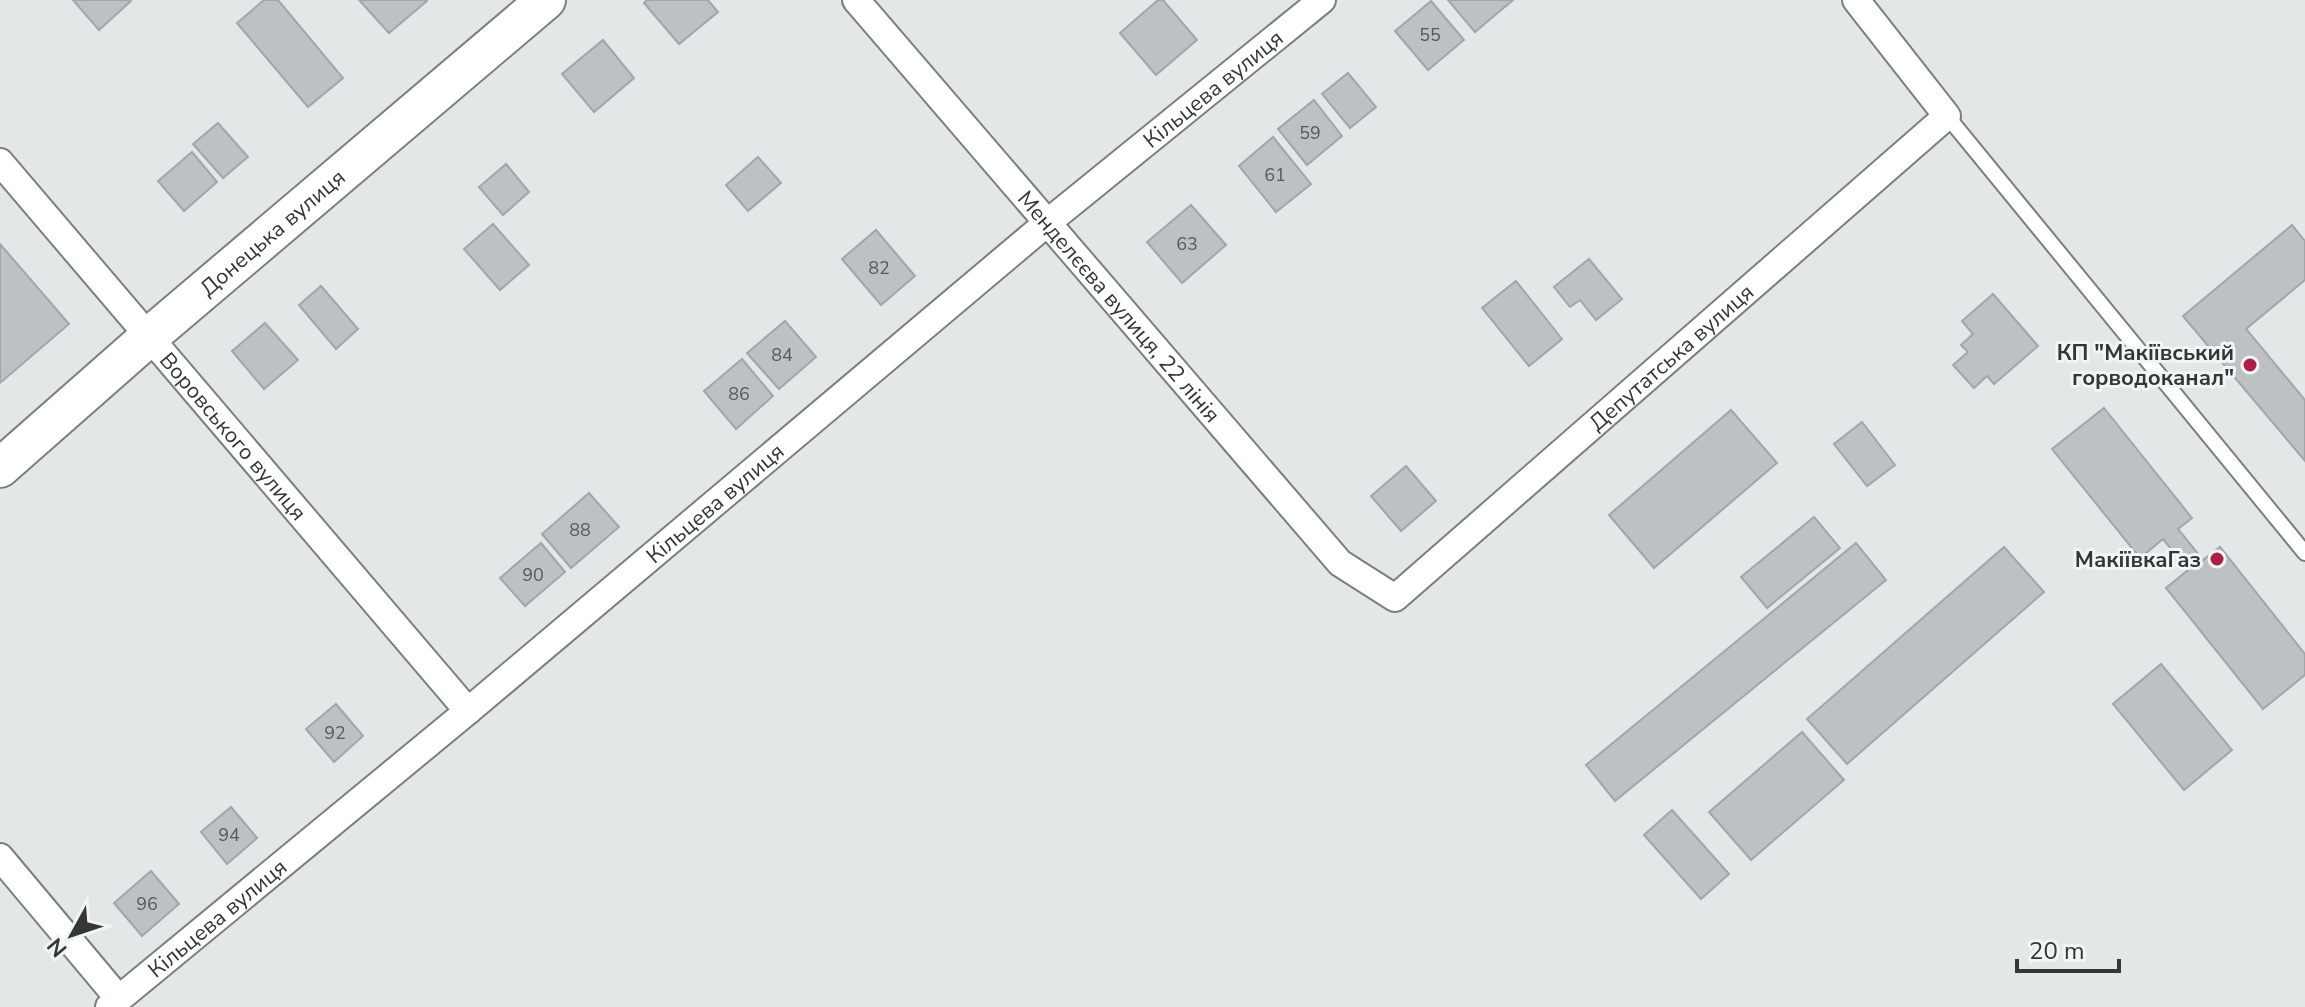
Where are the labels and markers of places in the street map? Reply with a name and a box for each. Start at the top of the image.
place label: КП "Макіївський горводоканал" [2057,338,2234,393]
marker: КП "Макіївський горводоканал" [2241,356,2259,374]
place label: МакіївкаГаз [2075,545,2201,575]
marker: МакіївкаГаз [2208,550,2226,568]

